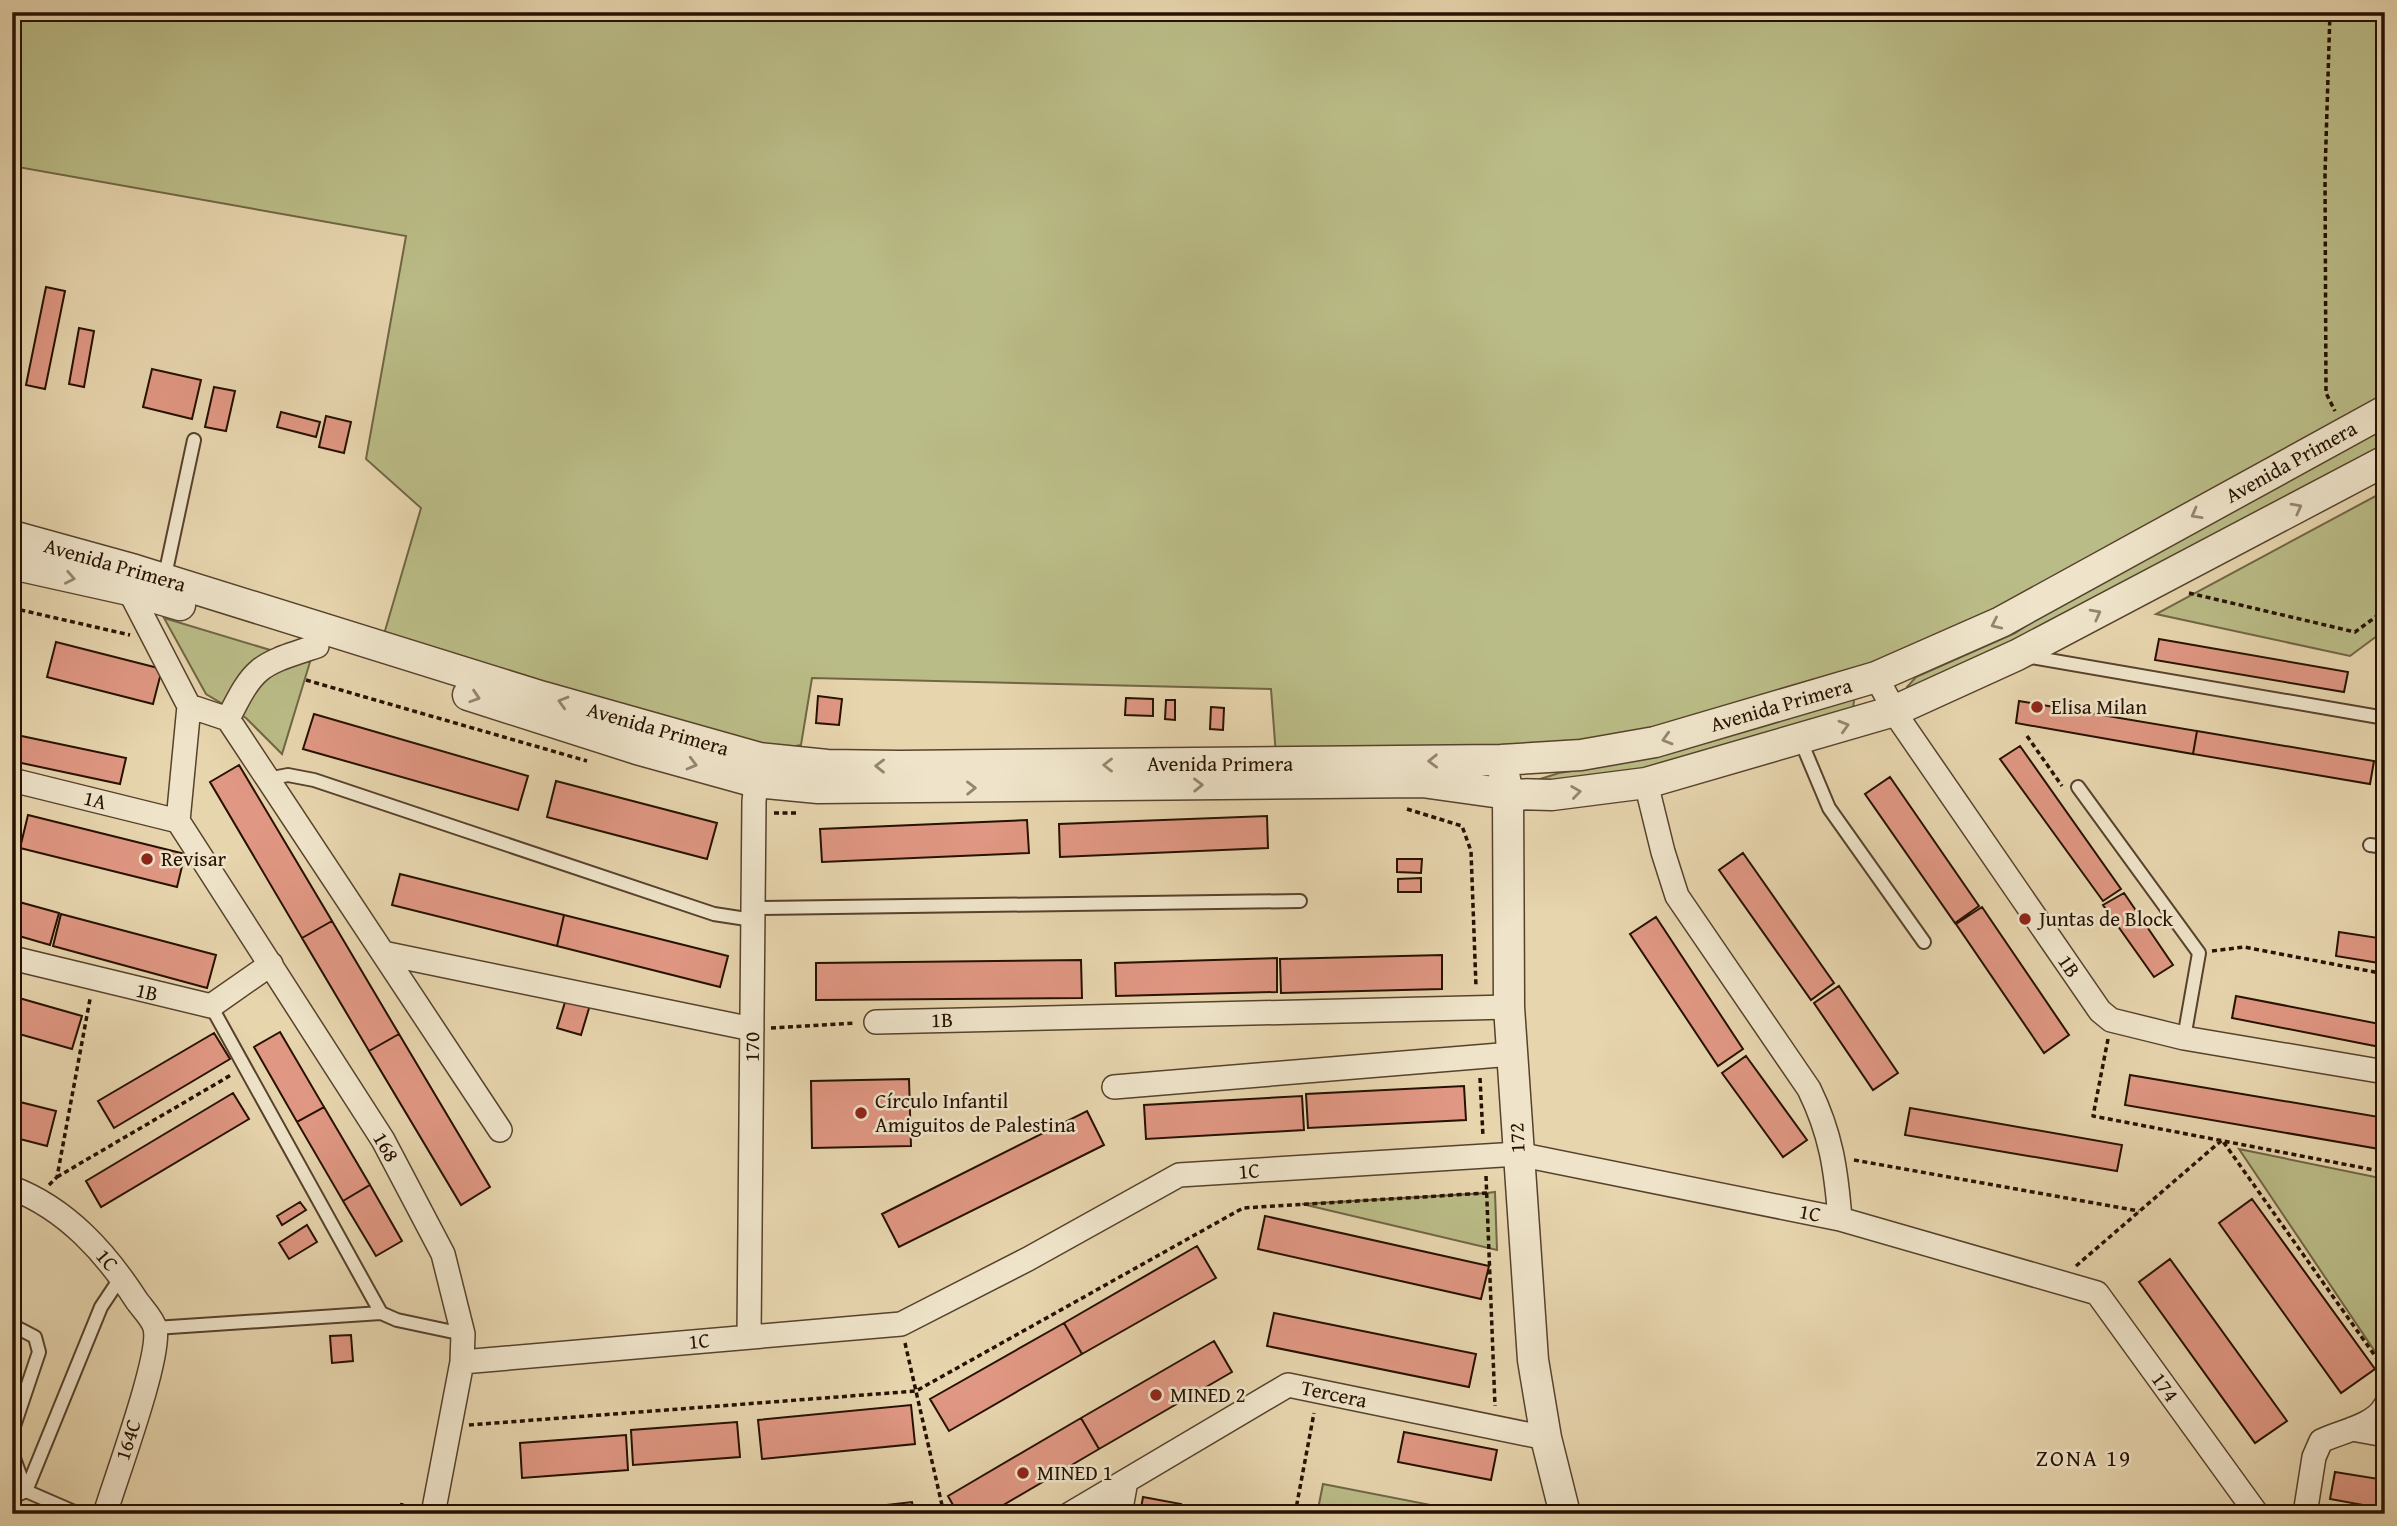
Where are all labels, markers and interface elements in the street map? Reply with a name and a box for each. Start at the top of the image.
street label: Avenida Primera [2219,413,2362,511]
one-way arrow [2290,502,2302,516]
one-way arrow [2190,506,2203,519]
street label: Avenida Primera [41,529,190,600]
one-way arrow [64,570,76,585]
one-way arrow [2089,609,2101,623]
one-way arrow [1991,616,2003,630]
street label: Avenida Primera [1706,669,1855,740]
one-way arrow [468,689,481,703]
place label: Elisa Milan [2051,691,2147,722]
street label: Avenida Primera [584,693,733,764]
one-way arrow [557,696,569,711]
marker: Elisa Milan [2029,699,2045,715]
one-way arrow [1837,719,1849,734]
one-way arrow [1661,730,1673,745]
street label: Avenida Primera [1147,748,1293,779]
one-way arrow [1427,753,1438,769]
one-way arrow [686,756,698,771]
one-way arrow [1102,757,1113,772]
one-way arrow [874,758,885,774]
one-way arrow [1193,778,1204,793]
one-way arrow [965,781,976,796]
street label: 1A [80,782,110,817]
one-way arrow [1570,785,1582,800]
place label: Revisar [161,843,227,874]
marker: Revisar [139,851,155,867]
place label: Juntas de Block [2036,903,2173,934]
marker: Juntas de Block [2017,911,2033,927]
street label: 1B [2050,948,2088,984]
street label: 1B [133,974,161,1009]
street label: 1B [931,1004,953,1035]
street label: 170 [736,1032,767,1062]
place label: Círculo Infantil Amiguitos de Palestina [875,1085,1076,1140]
marker: Círculo Infantil Amiguitos de Palestina [853,1105,869,1121]
street label: 172 [1500,1122,1533,1154]
street label: 168 [365,1126,407,1168]
street label: 1C [1237,1154,1261,1187]
street label: 1C [1797,1195,1824,1230]
street label: 1C [89,1241,126,1278]
street label: 1C [687,1324,711,1357]
street label: 174 [2144,1365,2187,1408]
street label: Tercera [1298,1371,1370,1416]
place label: MINED 2 [1170,1379,1246,1410]
marker: MINED 2 [1148,1387,1164,1403]
street label: 164C [106,1415,149,1464]
district label: ZONA 19 [2036,1441,2132,1474]
place label: MINED 1 [1037,1457,1113,1488]
marker: MINED 1 [1015,1465,1031,1481]

